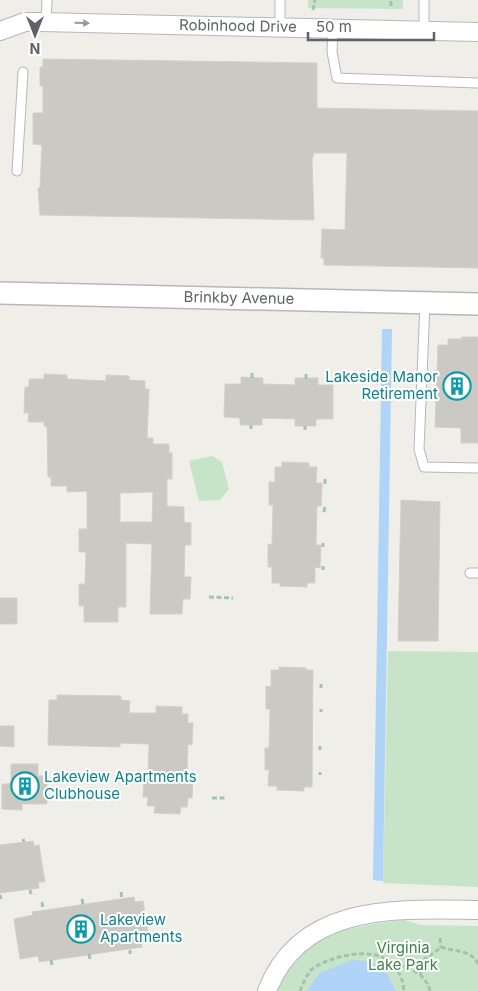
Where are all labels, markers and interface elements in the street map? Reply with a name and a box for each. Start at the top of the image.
north arrow [10,10,60,60]
scale bar [308,10,434,42]
street label: Robinhood Drive [179,15,297,36]
text: 50 m [316,17,352,36]
one-way arrow [74,20,90,28]
text: N [30,40,40,57]
street label: Brinkby Avenue [184,287,294,308]
place label: Lakeside Manor Retirement [325,367,438,403]
building icon: Lakeside Manor Retirement [442,371,472,401]
place label: Lakeview Apartments Clubhouse [44,767,197,803]
building icon: Lakeview Apartments Clubhouse [10,771,40,801]
place label: Lakeview Apartments [100,910,182,946]
building icon: Lakeview Apartments [66,914,96,944]
park label: Virginia Lake Park [368,938,439,974]

